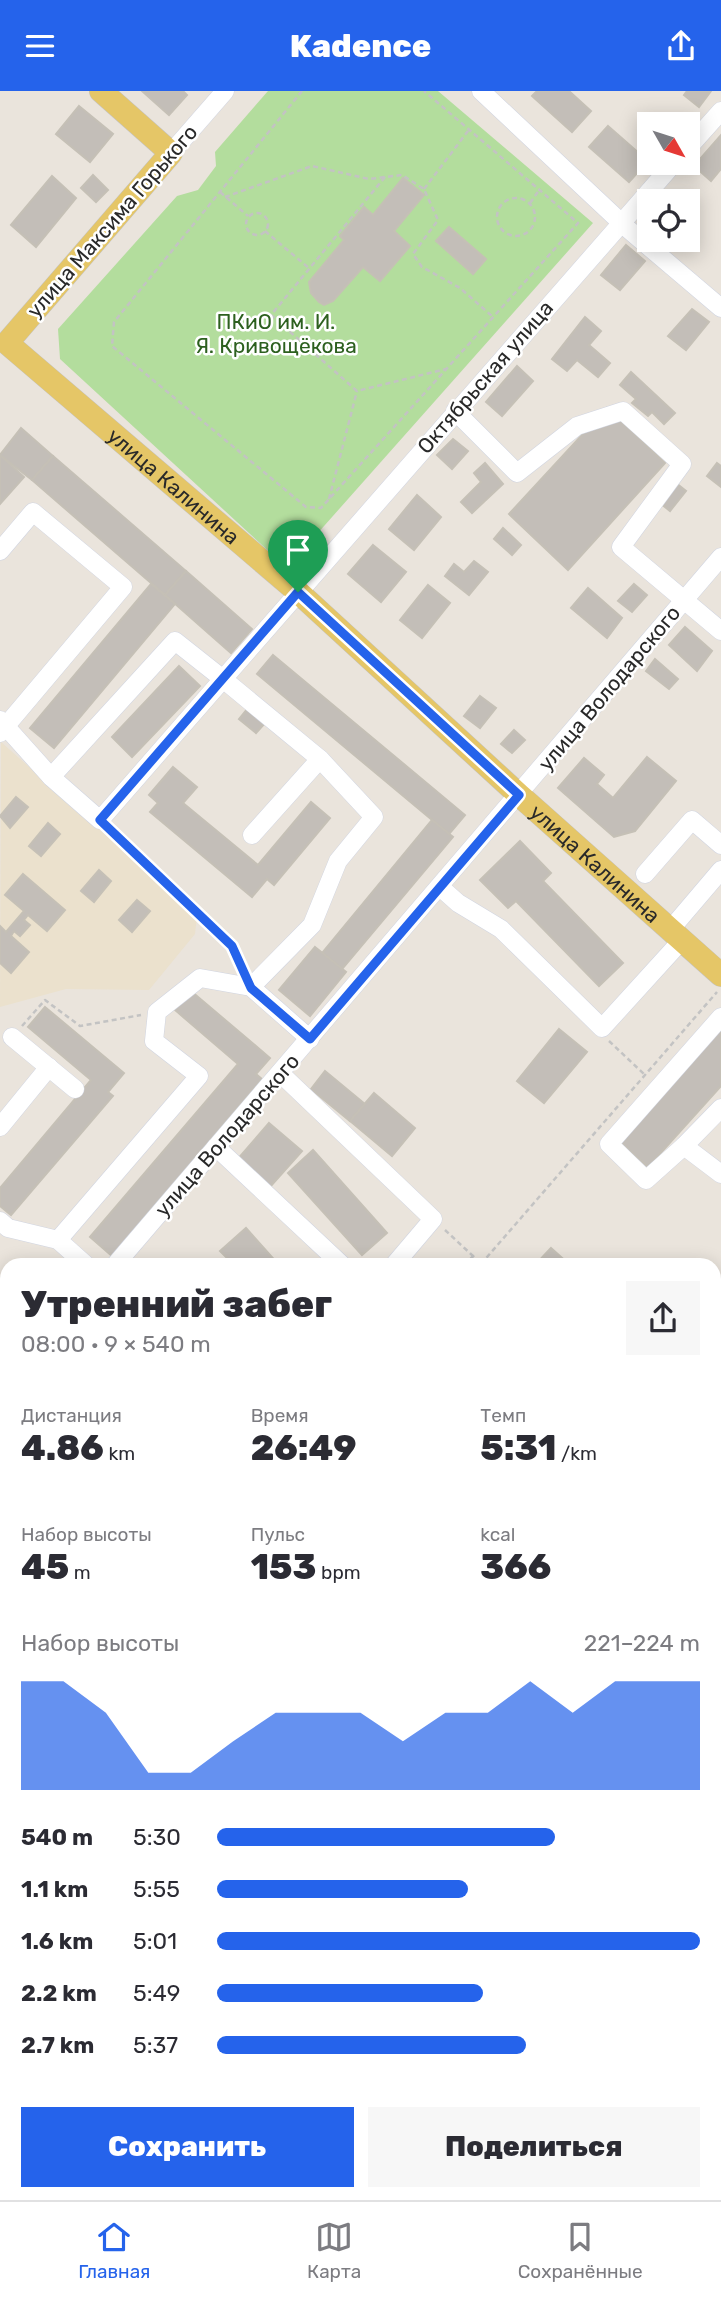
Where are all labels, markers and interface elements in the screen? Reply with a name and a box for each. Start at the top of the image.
icon: menu [21,27,59,65]
text: Kadence [290,27,431,65]
icon: share [662,27,700,65]
north arrow [637,112,700,175]
map controls [637,112,700,252]
street label: улица Максима Горького [21,120,203,322]
button: locate [637,189,700,252]
street label: Октябрьская улица [412,295,558,459]
park label: ПКиО им. И. Я. Кривощёкова [195,309,357,358]
street label: улица Калинина [103,422,245,549]
pin [268,520,328,592]
icon: arrive [279,531,317,569]
street label: улица Володарского [533,600,685,776]
street label: улица Калинина [525,799,666,928]
street label: улица Володарского [149,1048,305,1222]
text: Утренний забег [21,1281,332,1327]
button: share [626,1281,700,1355]
text: 08:00 · 9 × 540 m [21,1330,211,1358]
text: Дистанция [21,1404,122,1427]
text: Время [251,1404,309,1427]
text: Темп [480,1404,526,1427]
text: 4.86 [21,1427,104,1469]
text: 26:49 [251,1427,357,1469]
text: 5:31 [480,1427,556,1469]
text: km [104,1442,135,1465]
text: /km [556,1442,597,1465]
text: Набор высоты [21,1523,152,1546]
text: Пульс [251,1523,305,1546]
text: kcal [480,1523,515,1546]
text: 45 [21,1546,69,1588]
text: 153 [251,1546,316,1588]
text: 366 [480,1546,551,1588]
text: m [69,1561,91,1584]
text: bpm [316,1561,361,1584]
text: Набор высоты [21,1629,179,1657]
text: 221–224 m [584,1629,700,1657]
text: 540 m [21,1823,93,1851]
text: 5:30 [133,1823,181,1851]
text: 1.1 km [21,1875,88,1903]
text: 5:55 [133,1875,180,1903]
text: 1.6 km [21,1927,93,1955]
text: 5:01 [133,1927,177,1955]
text: 2.2 km [21,1979,97,2007]
text: 5:49 [133,1979,180,2007]
text: 2.7 km [21,2031,94,2059]
text: 5:37 [133,2031,178,2059]
button: Сохранить [21,2107,354,2187]
button: Поделиться [368,2107,700,2187]
tab: Главная [78,2218,150,2283]
tab: Карта [307,2218,361,2283]
tab: Сохранённые [518,2218,643,2283]

